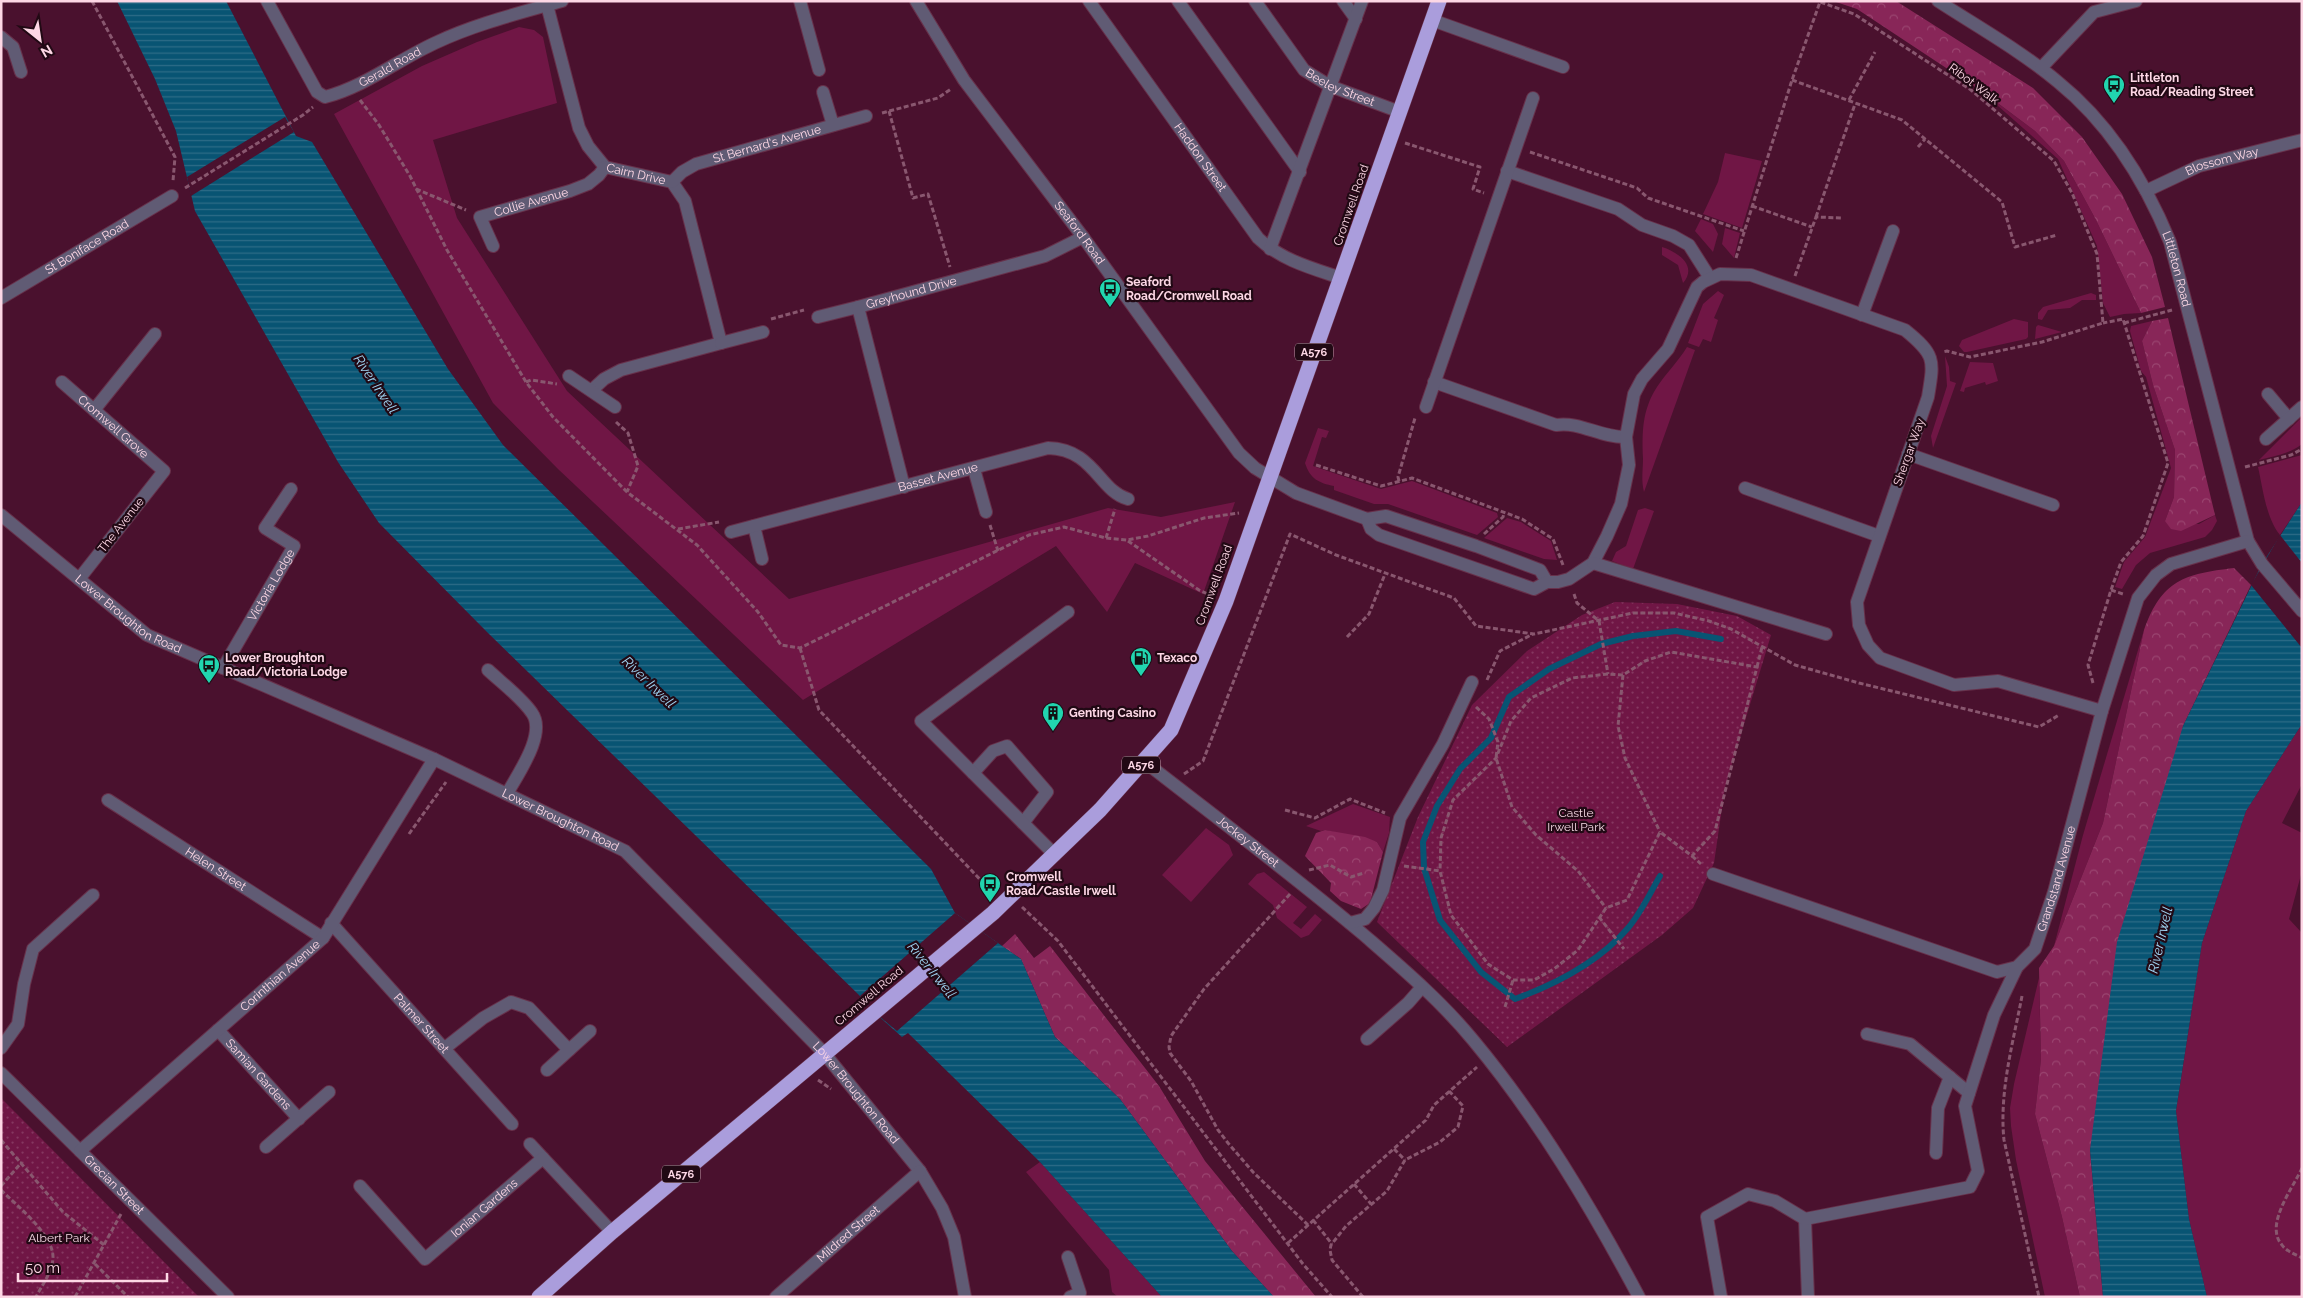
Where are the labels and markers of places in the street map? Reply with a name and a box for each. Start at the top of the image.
place label: Littleton Road/Reading Street [2130,71,2254,99]
bus stop icon: Littleton Road/Reading Street [2102,73,2126,104]
place label: Seaford Road/Cromwell Road [1126,275,1252,303]
bus stop icon: Seaford Road/Cromwell Road [1098,277,1122,308]
fuel station icon: Texaco [1129,646,1153,677]
place label: Lower Broughton Road/Victoria Lodge [225,651,347,679]
place label: Texaco [1157,651,1197,665]
bus stop icon: Lower Broughton Road/Victoria Lodge [197,653,221,684]
building icon: Genting Casino [1041,701,1065,732]
place label: Genting Casino [1069,706,1156,720]
place label: Cromwell Road/Castle Irwell [1006,870,1116,898]
bus stop icon: Cromwell Road/Castle Irwell [978,872,1002,903]

